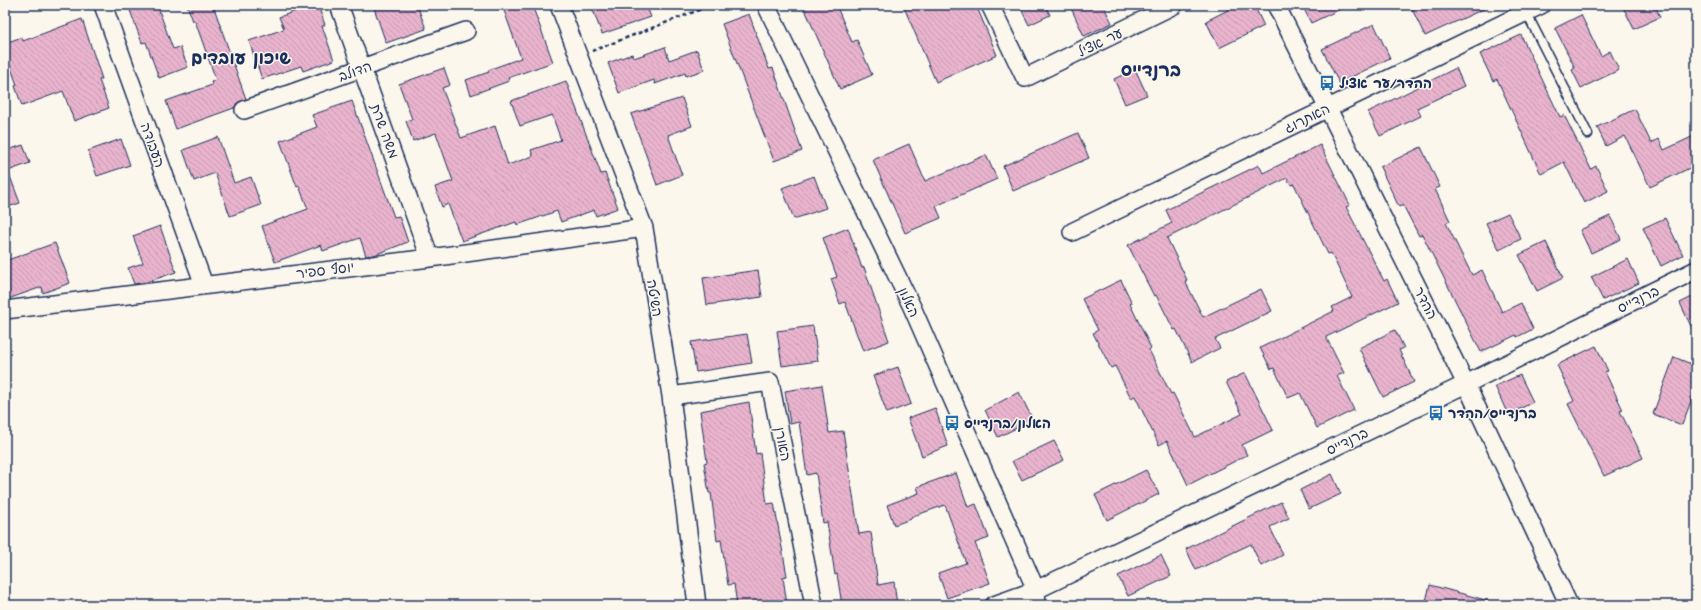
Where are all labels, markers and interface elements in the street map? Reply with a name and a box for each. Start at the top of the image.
street label: ער אציל [1074,23,1126,62]
district label: שיכון עובדים [191,46,291,71]
street label: הדולב [336,57,375,87]
district label: ברנדייס [1121,58,1181,83]
bus stop icon: ההדר/ער אציל [1318,74,1336,92]
place label: ההדר/ער אציל [1339,74,1432,94]
street label: האתרוג [1281,99,1334,139]
street label: משה שרת [365,100,403,162]
street label: העבודה [135,120,169,171]
street label: יוסף ספיר [295,258,355,284]
street label: השיטה [641,278,667,318]
street label: ברנדייס [1614,281,1663,319]
street label: האלון [892,284,924,321]
street label: ההדר [1408,284,1442,323]
bus stop icon: ברנדייס/ההדר [1427,404,1445,422]
place label: ברנדייס/ההדר [1448,404,1537,424]
bus stop icon: האלון/ברנדייס [943,414,961,432]
place label: האלון/ברנדייס [964,414,1051,434]
street label: ברנדייס [1323,423,1372,461]
street label: האורן [769,425,795,463]

